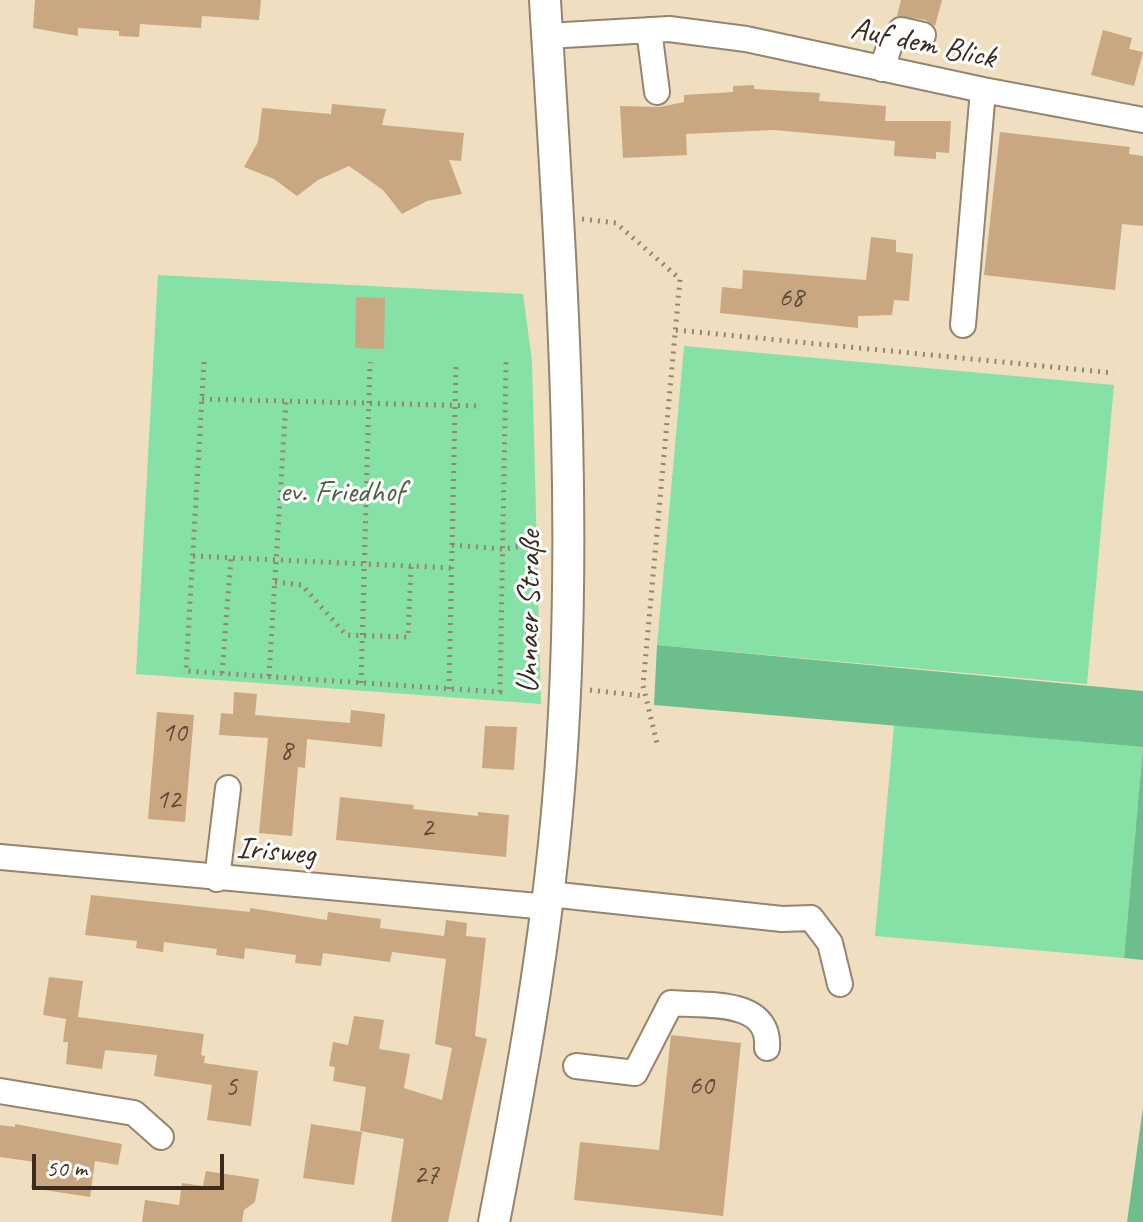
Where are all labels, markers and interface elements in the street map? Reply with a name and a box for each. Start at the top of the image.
street label: Auf dem Blick [847,10,999,78]
house number: 68 [778,282,804,316]
park label: ev. Friedhof [279,474,405,512]
street label: Unnaer Straße [509,530,551,694]
house number: 10 [161,717,187,751]
house number: 8 [280,735,292,769]
house number: 12 [155,784,181,818]
house number: 2 [421,812,433,846]
street label: Irisweg [235,829,317,875]
house number: 60 [688,1070,714,1104]
house number: 5 [225,1071,237,1105]
scale bar [36,1138,228,1188]
text: 50 m [46,1153,87,1183]
house number: 27 [413,1159,439,1193]

